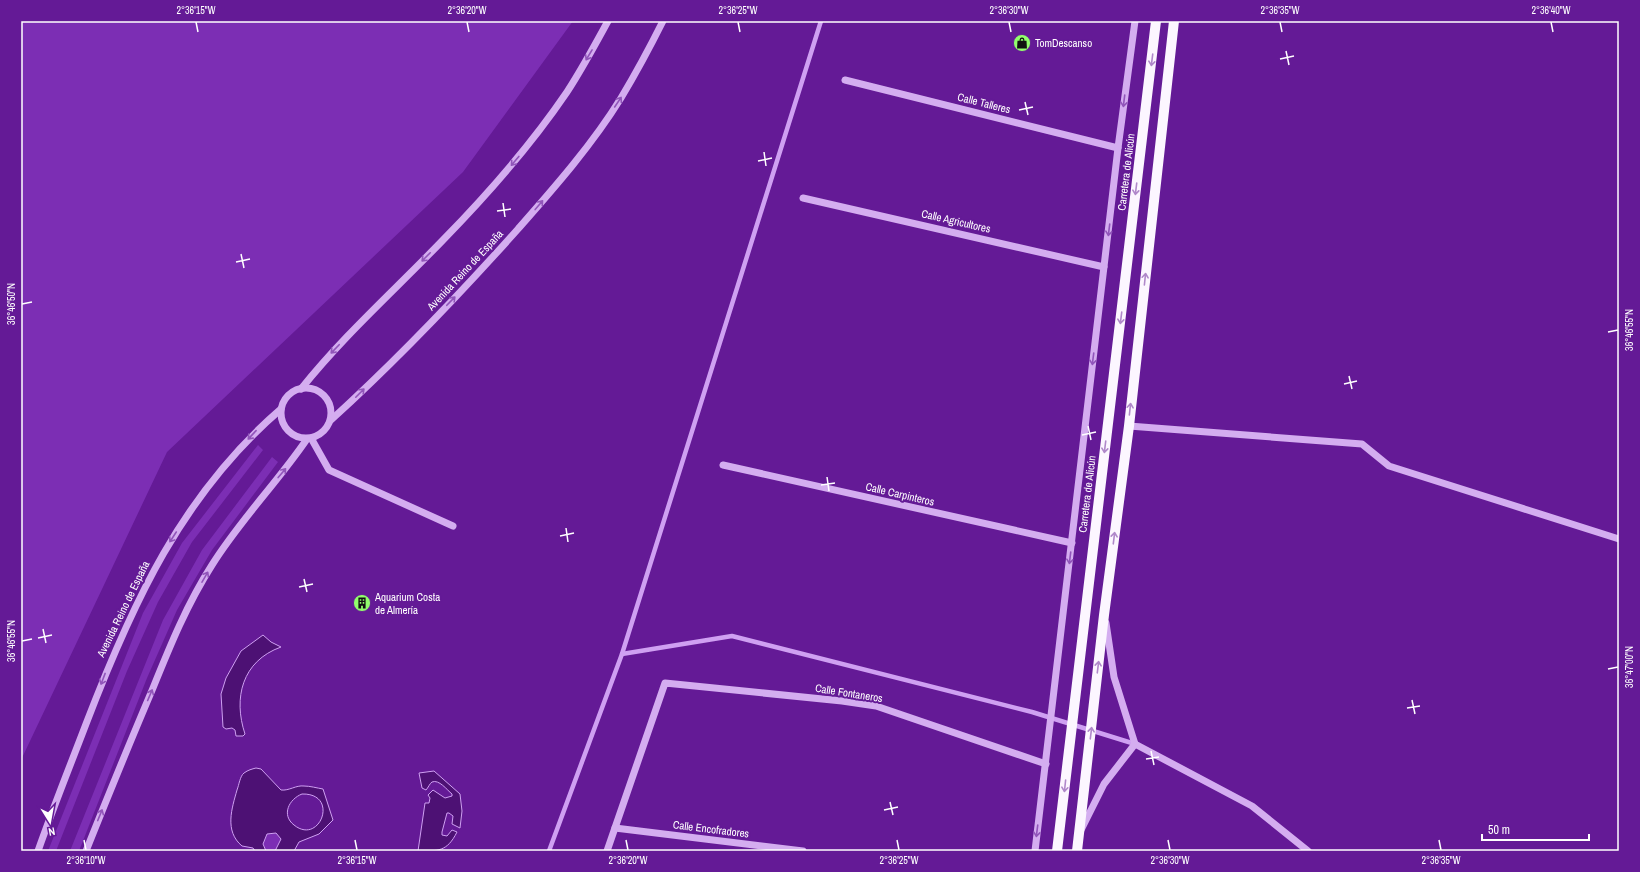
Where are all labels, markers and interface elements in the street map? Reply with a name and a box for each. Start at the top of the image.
text: 2°36'15"W [176,4,216,17]
text: 2°36'20"W [447,4,487,17]
text: 2°36'25"W [718,4,758,17]
text: 2°36'30"W [989,4,1029,17]
text: 2°36'35"W [1260,4,1300,17]
text: 2°36'40"W [1531,4,1571,17]
shop icon: TomDescanso [1012,33,1032,53]
place label: TomDescanso [1035,36,1092,50]
one-way arrow [585,49,593,60]
one-way arrow [1148,53,1156,66]
street label: Calle Talleres [956,90,1012,116]
one-way arrow [1121,94,1128,107]
one-way arrow [614,97,622,108]
street label: Carretera de Alicún [1114,133,1138,211]
one-way arrow [510,156,519,167]
one-way arrow [1133,182,1140,195]
one-way arrow [534,199,543,210]
street label: Calle Agricultores [920,206,992,236]
one-way arrow [1105,223,1112,236]
street label: Avenida Reino de España [423,227,506,314]
one-way arrow [421,252,431,262]
one-way arrow [1141,273,1149,286]
text: 36°46'50"N [5,283,18,325]
one-way arrow [446,296,456,306]
text: 36°46'55"N [1623,309,1636,351]
one-way arrow [1117,311,1125,324]
one-way arrow [330,344,340,354]
one-way arrow [1090,353,1097,366]
one-way arrow [355,388,365,398]
one-way arrow [1127,403,1134,416]
one-way arrow [247,430,257,440]
one-way arrow [1101,440,1109,453]
street label: Carretera de Alicún [1075,455,1099,533]
one-way arrow [278,467,287,478]
street label: Calle Carpinteros [864,479,936,509]
one-way arrow [168,532,177,543]
one-way arrow [1110,532,1118,545]
one-way arrow [1066,551,1074,564]
street label: Avenida Reino de España [93,559,152,660]
one-way arrow [201,571,209,583]
place label: Aquarium Costa de Almería [374,590,440,617]
building icon: Aquarium Costa de Almería [352,593,372,613]
text: 36°46'55"N [5,620,18,662]
text: 36°47'00"N [1623,646,1636,688]
one-way arrow [1094,661,1102,674]
one-way arrow [98,673,106,685]
street label: Calle Fontaneros [814,681,884,705]
one-way arrow [147,689,154,701]
one-way arrow [1087,727,1094,740]
one-way arrow [1061,779,1068,792]
north arrow [30,802,70,842]
one-way arrow [97,809,105,821]
scale bar [1482,816,1589,842]
street label: Calle Encofradores [672,817,750,841]
text: 50 m [1488,822,1510,838]
text: N [47,824,56,839]
one-way arrow [1034,824,1041,837]
text: 2°36'10"W [66,854,106,867]
text: 2°36'15"W [337,854,377,867]
text: 2°36'20"W [608,854,648,867]
text: 2°36'25"W [879,854,919,867]
text: 2°36'30"W [1150,854,1190,867]
text: 2°36'35"W [1421,854,1461,867]

